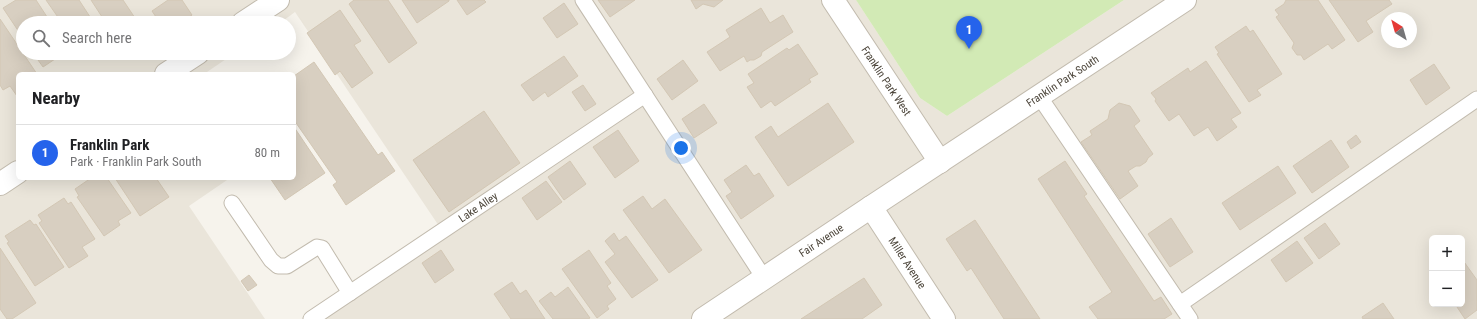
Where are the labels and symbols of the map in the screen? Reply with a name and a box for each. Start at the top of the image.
north arrow [1381,12,1417,48]
pin: 1 [956,16,982,49]
street label: Franklin Park West [859,44,914,118]
street label: Franklin Park South [1024,52,1101,109]
your location [671,138,691,158]
street label: Lake Alley [456,189,500,225]
street label: Fair Avenue [797,221,846,260]
street label: Miller Avenue [886,235,928,291]

